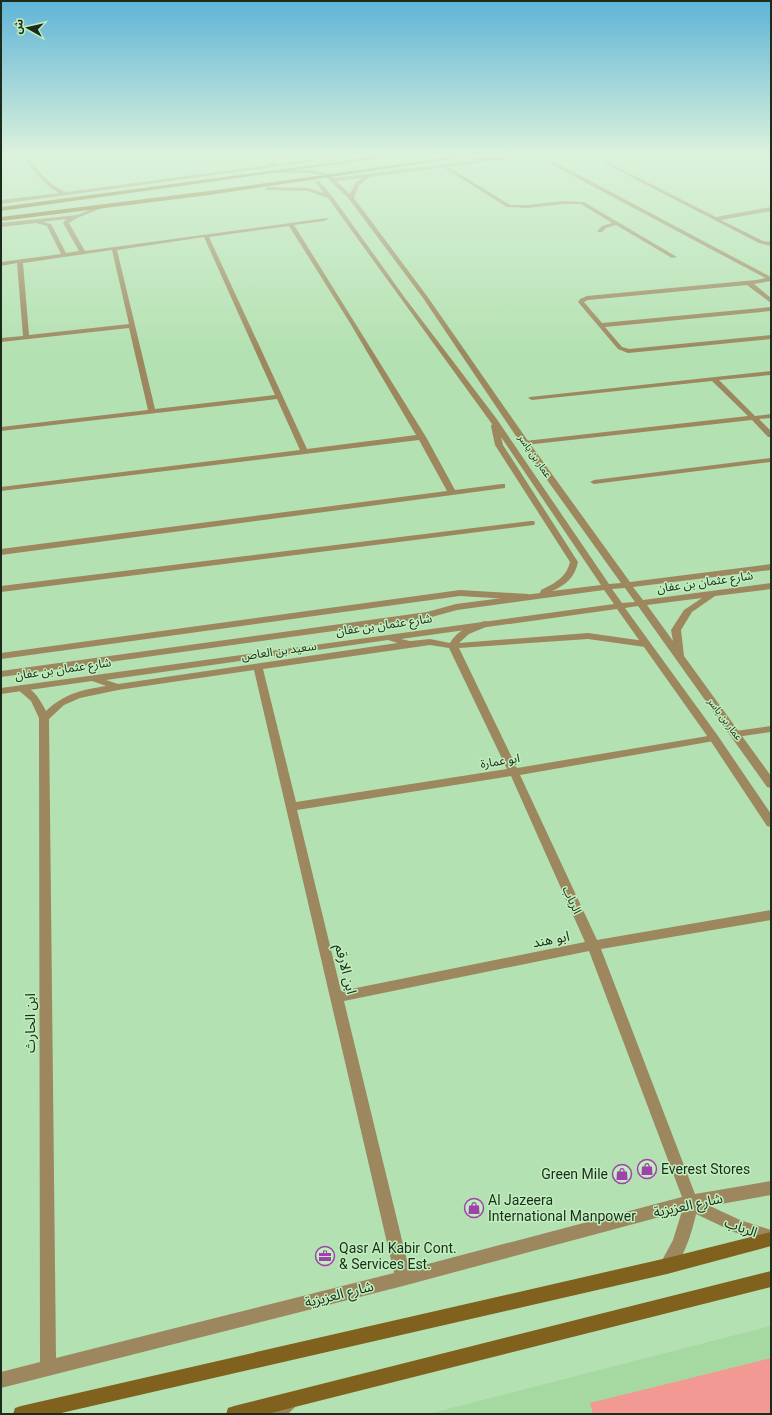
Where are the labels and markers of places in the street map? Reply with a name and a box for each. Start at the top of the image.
shop icon: Everest Stores [636,1158,658,1180]
place label: Everest Stores [661,1161,750,1177]
shop icon: Green Mile [611,1163,633,1185]
place label: Green Mile [541,1166,608,1182]
place label: Al Jazeera International Manpower [488,1192,636,1224]
shop icon: Al Jazeera International Manpower [463,1197,485,1219]
place label: Qasr Al Kabir Cont. & Services Est. [339,1240,457,1272]
office icon: Qasr Al Kabir Cont. & Services Est. [314,1245,336,1267]

